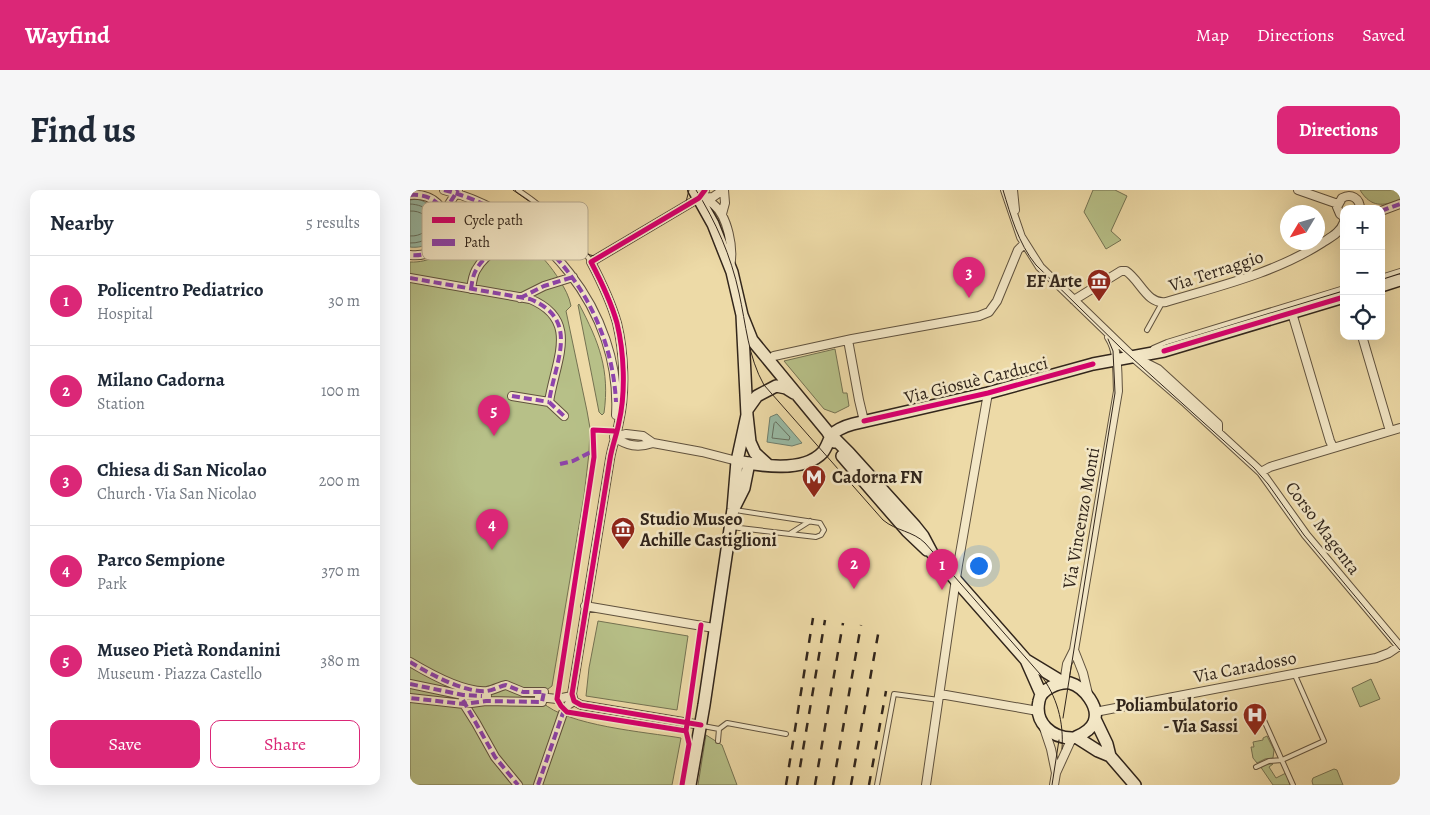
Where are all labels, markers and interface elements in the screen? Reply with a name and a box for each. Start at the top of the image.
text: Wayfind [25,19,110,51]
text: Map [1196,23,1229,47]
text: Directions [1257,23,1334,47]
text: Saved [1362,23,1405,47]
text: Find us [30,106,136,154]
button: Directions [1277,106,1400,154]
legend [422,202,588,260]
north arrow [1280,205,1325,250]
map controls [1340,205,1385,340]
button: + [1340,205,1385,250]
text: Nearby [50,209,113,237]
text: Cycle path [464,211,524,230]
text: 5 results [306,212,360,234]
text: Path [464,233,491,252]
street label: Via Terraggio [1165,244,1266,298]
button: − [1340,250,1385,295]
pin: 3 [953,257,985,298]
museum icon: EF Arte [1086,268,1112,302]
place label: EF Arte [1026,269,1082,293]
text: Policentro Pediatrico [97,277,263,303]
text: 1 [63,290,69,312]
text: 30 m [328,290,360,312]
button: locate [1340,295,1385,340]
text: Hospital [97,303,153,325]
street label: Via Giosuè Carducci [901,351,1050,410]
text: Milano Cadorna [97,367,225,393]
text: 2 [62,380,70,402]
text: 100 m [321,380,360,402]
text: Station [97,393,145,415]
pin: 5 [478,395,510,436]
street label: Via Vincenzo Monti [1057,445,1105,592]
text: Chiesa di San Nicolao [97,457,267,483]
metro station icon: Cadorna FN [801,464,827,498]
place label: Cadorna FN [832,465,923,489]
text: 3 [63,470,69,492]
text: 200 m [319,470,360,492]
street label: Corso Magenta [1280,476,1366,580]
text: Church · Via San Nicolao [97,483,257,505]
place label: Studio Museo Achille Castiglioni [639,507,777,552]
pin: 4 [476,509,508,550]
museum icon: Studio Museo Achille Castiglioni [610,516,636,550]
text: Parco Sempione [97,547,225,573]
pin: 2 [838,548,870,589]
pin: 1 [926,549,958,590]
your location [966,553,992,579]
text: 4 [62,560,70,582]
text: 370 m [322,560,360,582]
text: Park [97,573,127,595]
text: Museo Pietà Rondanini [97,637,281,663]
street label: Via Caradosso [1191,645,1298,689]
text: 5 [63,650,69,672]
text: 380 m [321,650,360,672]
text: Museum · Piazza Castello [97,663,262,685]
place label: Poliambulatorio - Via Sassi [1115,693,1238,738]
hospital icon: Poliambulatorio - Via Sassi [1242,702,1268,736]
button: Save [50,720,200,768]
button: Share [210,720,360,768]

